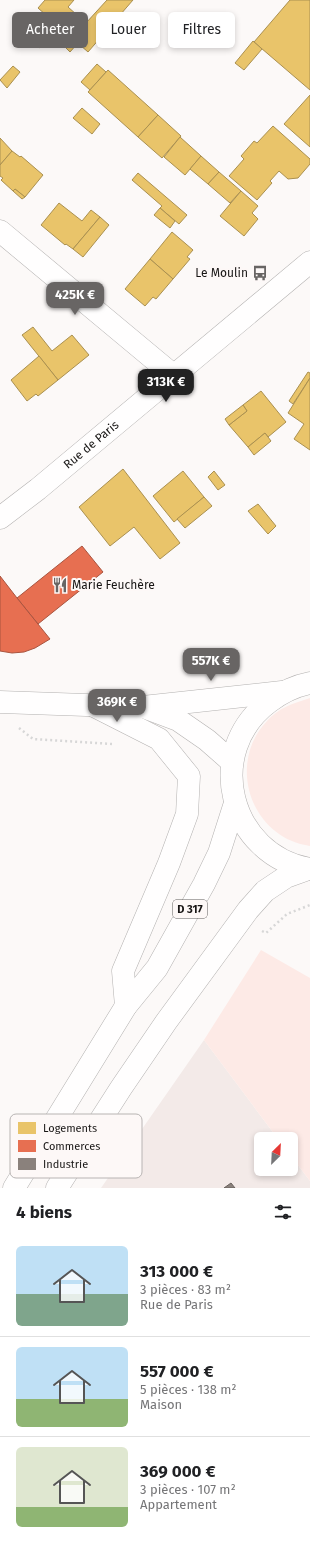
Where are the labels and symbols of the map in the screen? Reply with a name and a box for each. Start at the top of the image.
bus stop icon: Le Moulin [251,264,269,282]
place label: Le Moulin [195,266,248,280]
pin: 425K € [42,282,108,316]
pin: 313K € [133,369,199,403]
street label: Rue de Paris [61,417,122,472]
restaurant icon: Marie Feuchère [51,576,69,594]
place label: Marie Feuchère [72,578,155,592]
pin: 557K € [178,648,244,682]
pin: 369K € [84,689,150,723]
road number: D 317 [173,900,207,918]
legend [10,1114,142,1178]
text: Logements [43,1122,97,1135]
north arrow [254,1132,298,1176]
text: Commerces [43,1140,100,1153]
text: Industrie [43,1158,88,1171]

